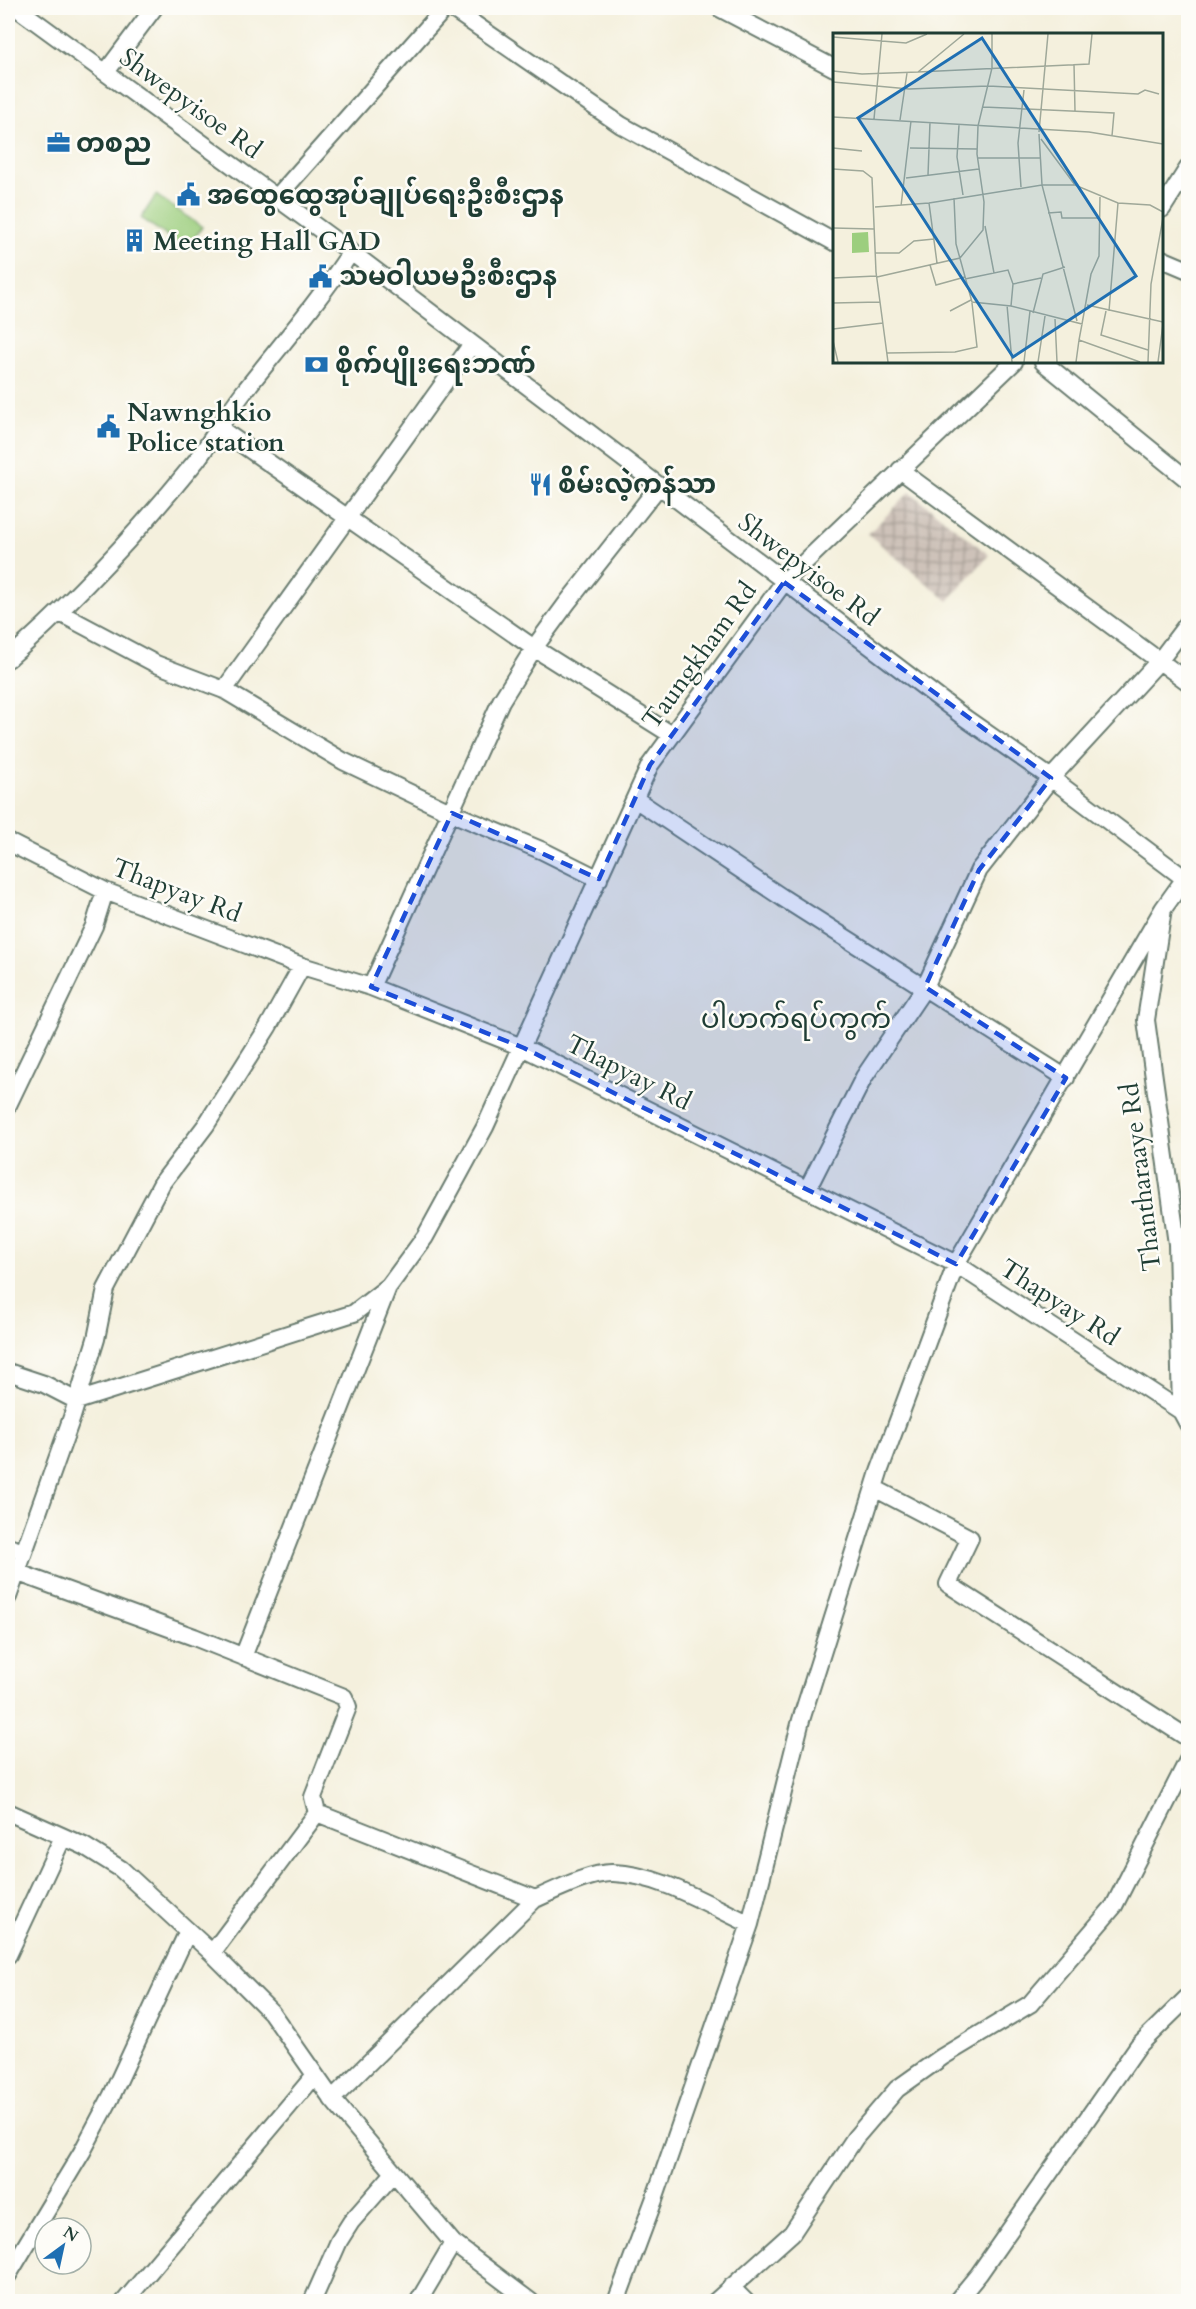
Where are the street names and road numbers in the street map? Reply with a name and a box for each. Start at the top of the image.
street label: Shwepyisoe Rd [112,40,269,167]
street label: Shwepyisoe Rd [731,505,887,634]
street label: Taungkham Rd [634,574,765,736]
street label: Thapyay Rd [107,850,247,931]
street label: Thapyay Rd [560,1026,697,1119]
street label: Thantharaaye Rd [1112,1081,1169,1273]
street label: Thapyay Rd [993,1251,1126,1354]

